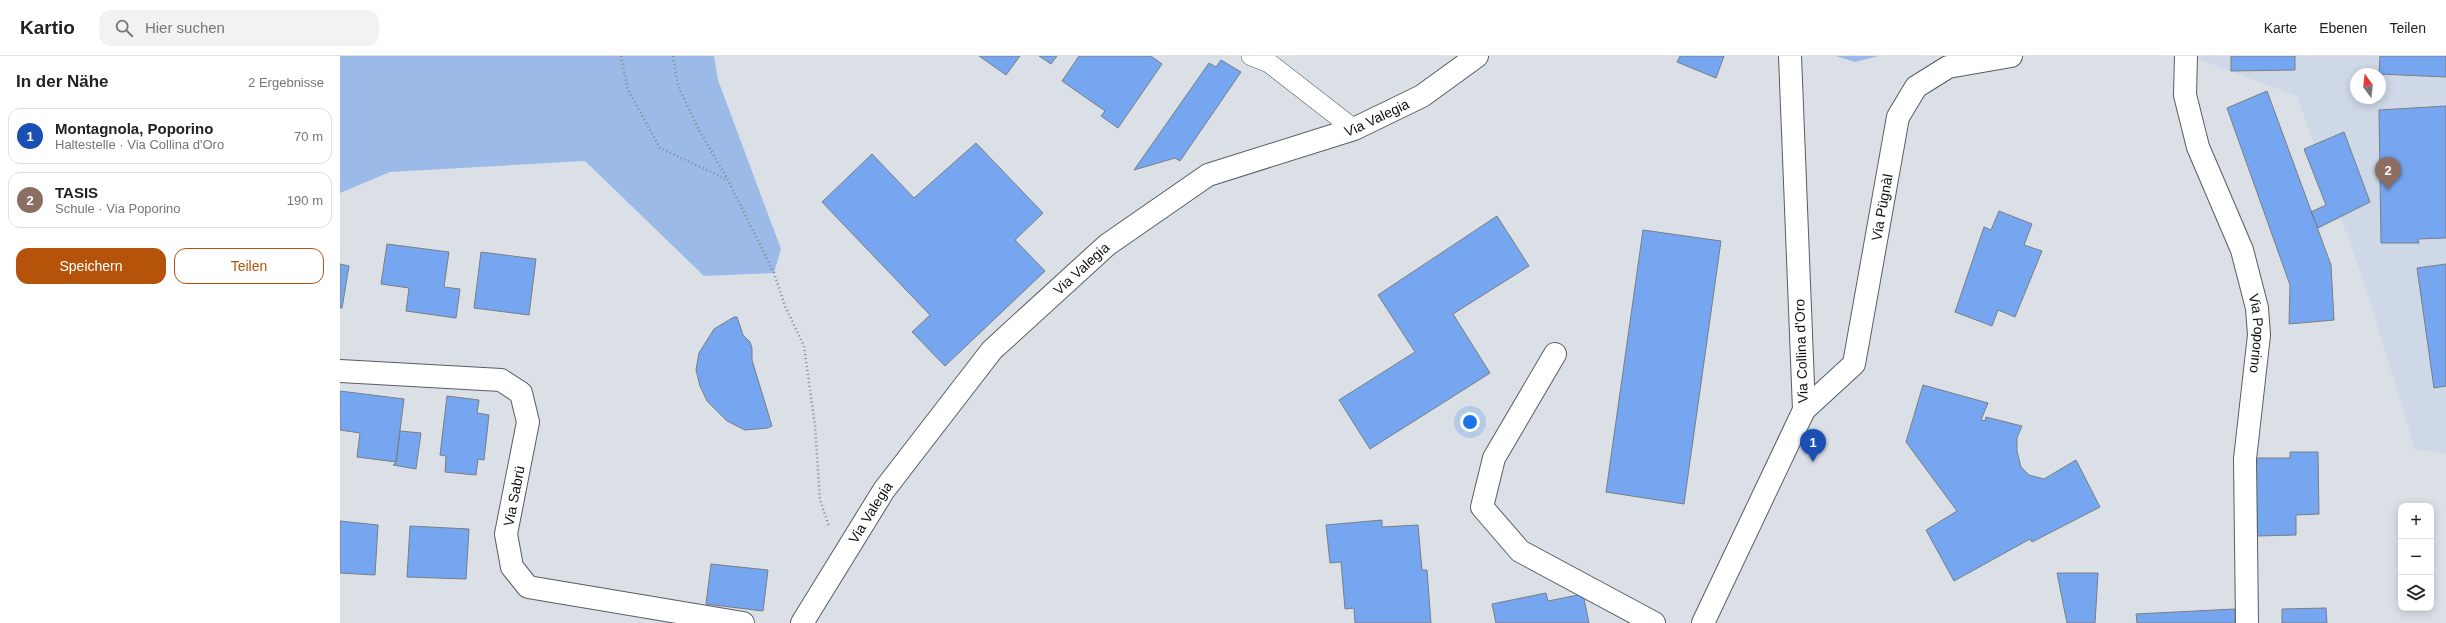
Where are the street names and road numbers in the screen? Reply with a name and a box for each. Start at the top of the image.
street label: Via Valegia [1342,95,1412,140]
street label: Via Pügnàl [1868,173,1896,242]
street label: Via Valegia [1050,239,1113,298]
street label: Via Poporino [2246,292,2267,374]
street label: Via Collina d'Oro [1791,298,1811,403]
street label: Via Sabrü [500,464,528,528]
street label: Via Valegia [845,478,896,546]

